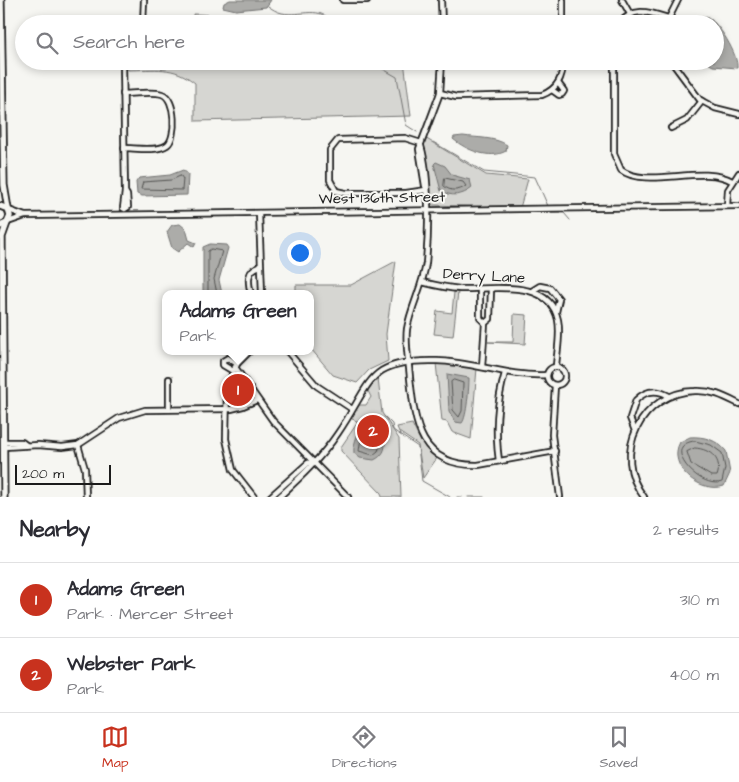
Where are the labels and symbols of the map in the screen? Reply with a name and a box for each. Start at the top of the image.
street label: West 136th Street [319,186,445,210]
your location [287,240,313,266]
street label: Derry Lane [442,263,526,290]
pin: 1 [222,371,254,409]
pin: 2 [357,412,389,450]
scale bar [15,462,111,485]

